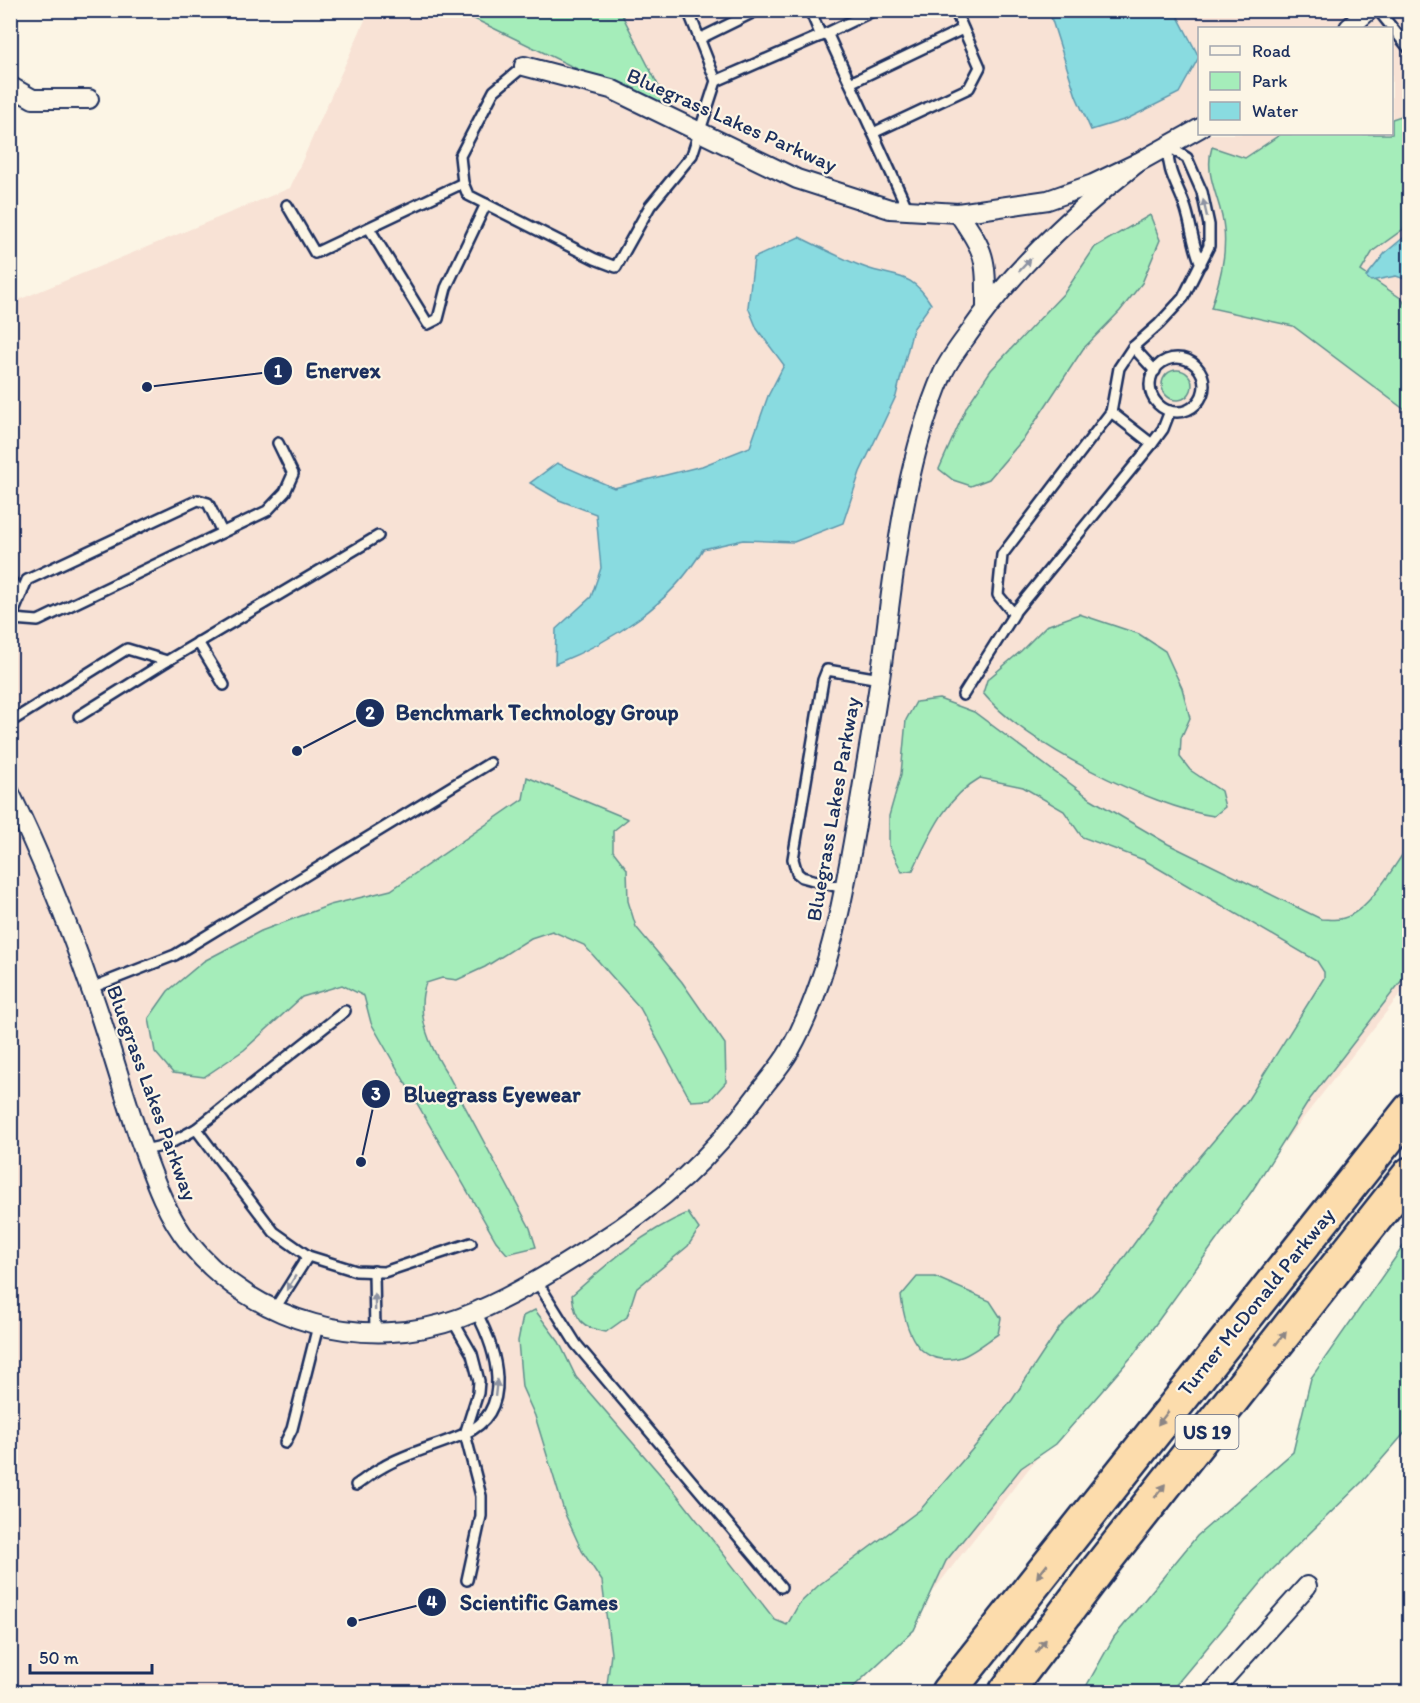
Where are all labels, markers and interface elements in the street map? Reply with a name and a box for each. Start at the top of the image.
legend [1198,27,1393,135]
text: Road [1252,40,1291,62]
street label: Bluegrass Lakes Parkway [623,62,841,177]
text: Park [1252,70,1287,92]
text: Water [1252,100,1298,122]
one-way arrow [1200,199,1210,217]
one-way arrow [1018,258,1032,272]
callout: Enervex [263,351,392,391]
text: Enervex [306,357,381,384]
text: 1 [274,360,283,382]
callout: Benchmark Technology Group [355,693,689,733]
street label: Bluegrass Lakes Parkway [800,695,865,923]
text: Benchmark Technology Group [395,699,679,726]
text: 2 [365,702,375,724]
street label: Bluegrass Lakes Parkway [102,982,203,1204]
callout: Bluegrass Eyewear [361,1074,593,1114]
text: Bluegrass Eyewear [403,1081,581,1108]
text: 3 [371,1083,381,1105]
street label: Turner McDonald Parkway [1172,1202,1339,1401]
one-way arrow [286,1275,297,1291]
one-way arrow [370,1292,380,1311]
one-way arrow [1274,1330,1287,1346]
one-way arrow [492,1378,501,1397]
one-way arrow [1157,1410,1170,1426]
road number: US 19 [1176,1415,1238,1449]
one-way arrow [1154,1483,1167,1499]
one-way arrow [1036,1563,1049,1579]
callout: Scientific Games [417,1582,630,1622]
text: Scientific Games [460,1589,618,1616]
text: 4 [427,1591,438,1613]
scale bar [30,1637,152,1675]
one-way arrow [1035,1638,1047,1653]
text: 50 m [39,1647,79,1669]

